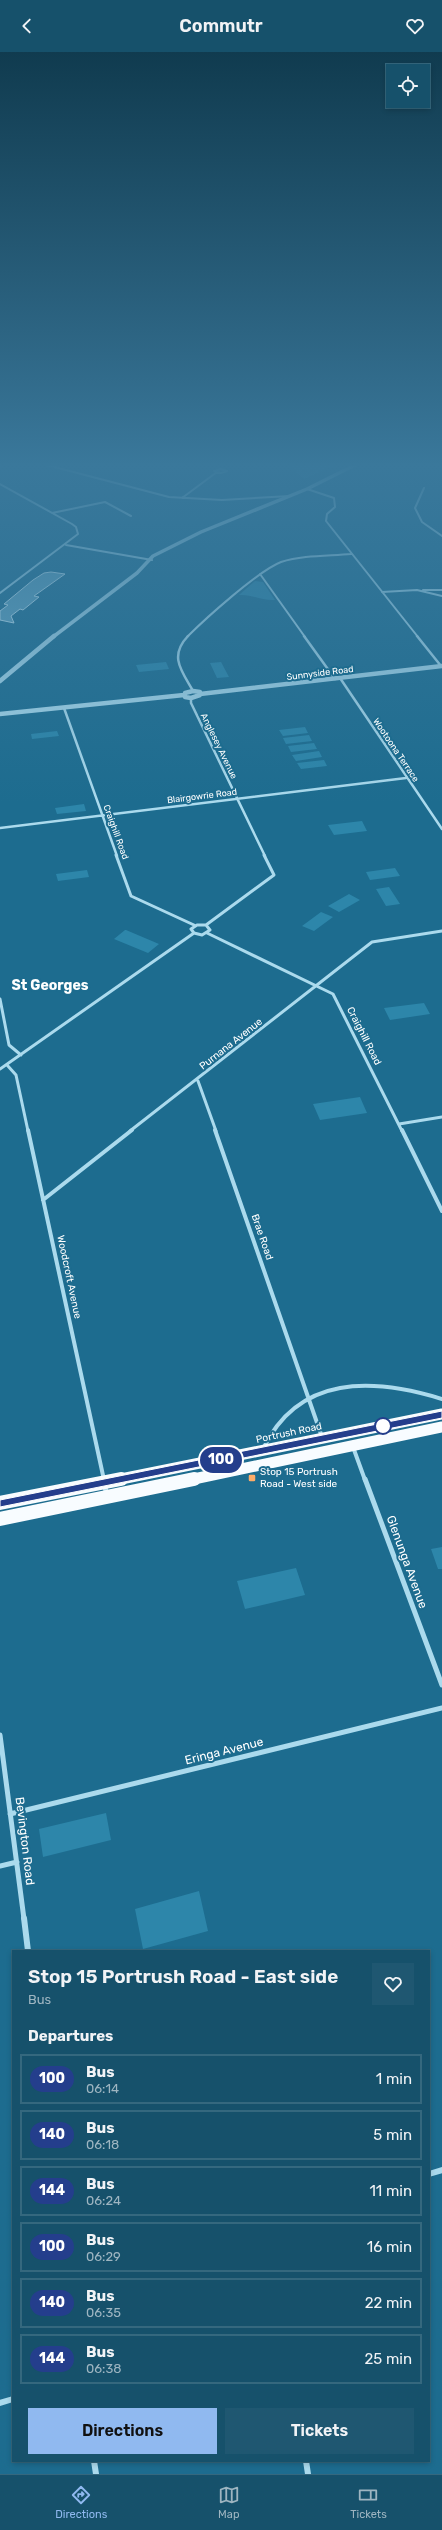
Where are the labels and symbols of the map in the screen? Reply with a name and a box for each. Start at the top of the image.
street label: Sunnyside Road [286,664,354,682]
street label: Anglesey Avenue [199,712,239,780]
street label: Wootoona Terrace [371,716,421,784]
street label: Blairgowrie Road [166,787,238,805]
street label: Craighill Road [101,803,131,861]
district label: St Georges [12,977,89,994]
street label: Craighill Road [344,1005,384,1067]
street label: Purnana Avenue [197,1015,265,1072]
street label: Brae Road [249,1213,275,1262]
street label: Woodcroft Avenue [54,1234,84,1320]
unlabelled marker [374,1417,392,1435]
street label: Portrush Road [255,1420,323,1446]
line badge: 100 [198,1447,244,1473]
place label: Stop 15 Portrush Road - West side [260,1466,338,1490]
marker: Stop 15 Portrush Road - West side [247,1473,257,1483]
street label: Glenunga Avenue [384,1514,430,1611]
street label: Eringa Avenue [183,1734,265,1768]
street label: Bevington Road [13,1796,37,1886]

